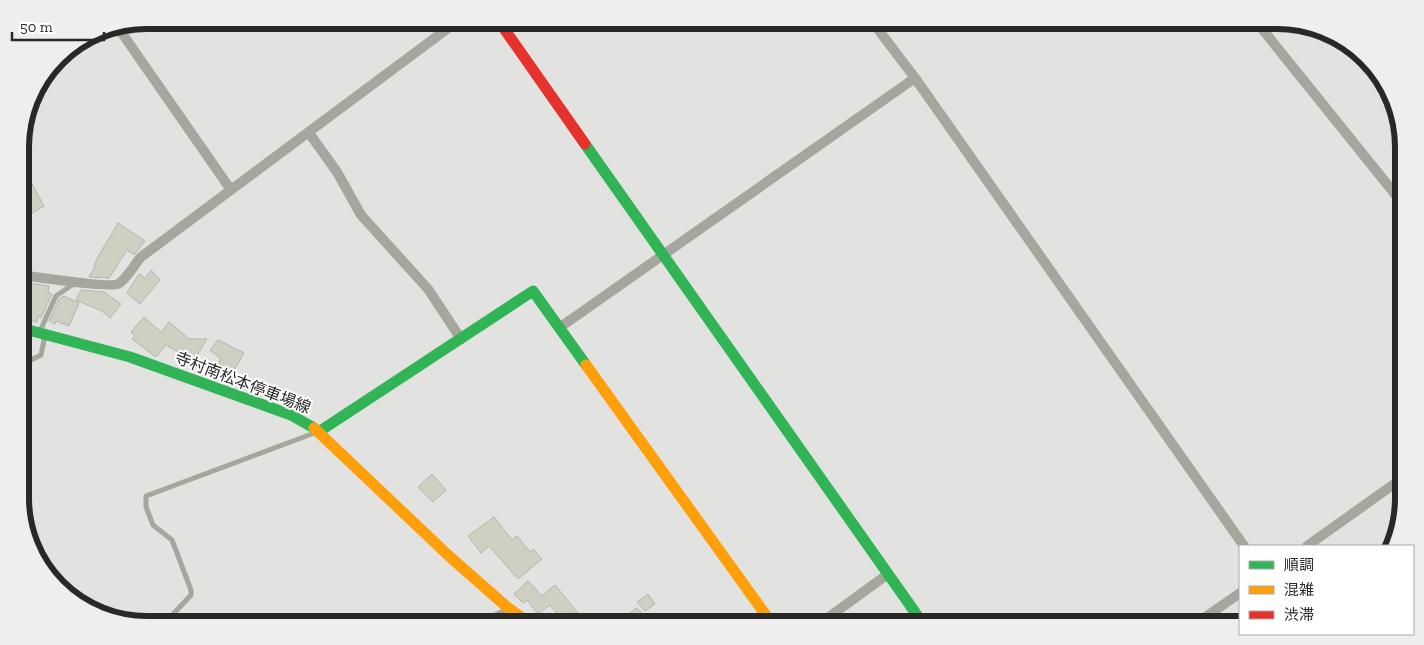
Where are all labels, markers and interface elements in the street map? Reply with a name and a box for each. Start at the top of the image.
scale bar [12,10,105,42]
text: 50 m [20,18,53,36]
street label: 寺村南松本停車場線 [172,348,313,417]
legend [1239,545,1414,635]
text: 順調 [1284,556,1314,574]
text: 混雑 [1284,581,1314,599]
text: 渋滞 [1284,606,1314,624]

